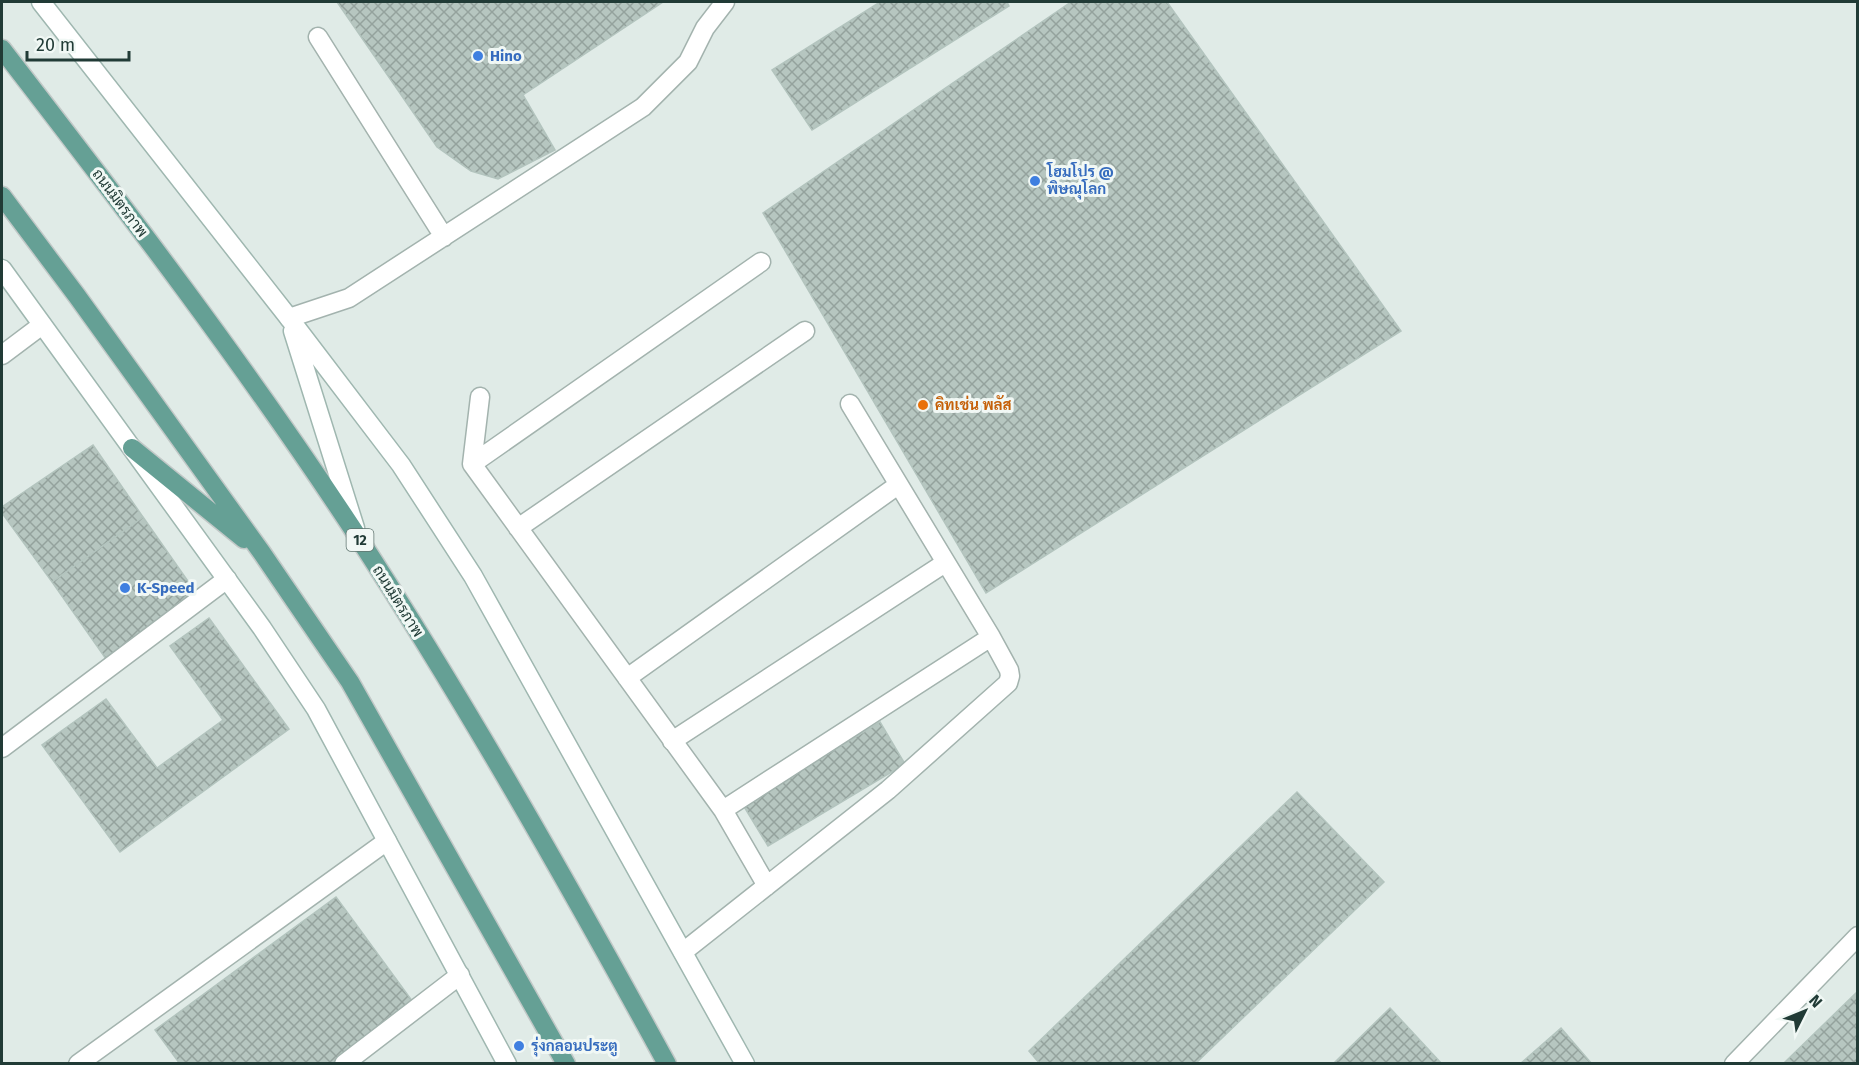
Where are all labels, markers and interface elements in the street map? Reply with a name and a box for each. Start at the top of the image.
scale bar [27,24,129,62]
text: 20 m [36,34,75,56]
place label: Hino [490,47,522,65]
marker: Hino [471,49,485,63]
place label: โฮมโปร @ พิษณุโลก [1046,161,1114,200]
street label: ถนนมิตรภาพ [89,165,151,241]
marker: โฮมโปร @ พิษณุโลก [1028,174,1042,188]
place label: คิทเช่น พลัส [935,395,1012,414]
marker: คิทเช่น พลัส [916,398,930,412]
road number: 12 [346,529,374,551]
street label: ถนนมิตรภาพ [369,562,427,640]
place label: K-Speed [137,579,195,597]
marker: K-Speed [118,581,132,595]
north arrow [1775,981,1835,1041]
text: N [1805,991,1826,1011]
place label: รุ่งกลอนประตู [531,1036,618,1057]
marker: รุ่งกลอนประตู [512,1039,526,1053]

